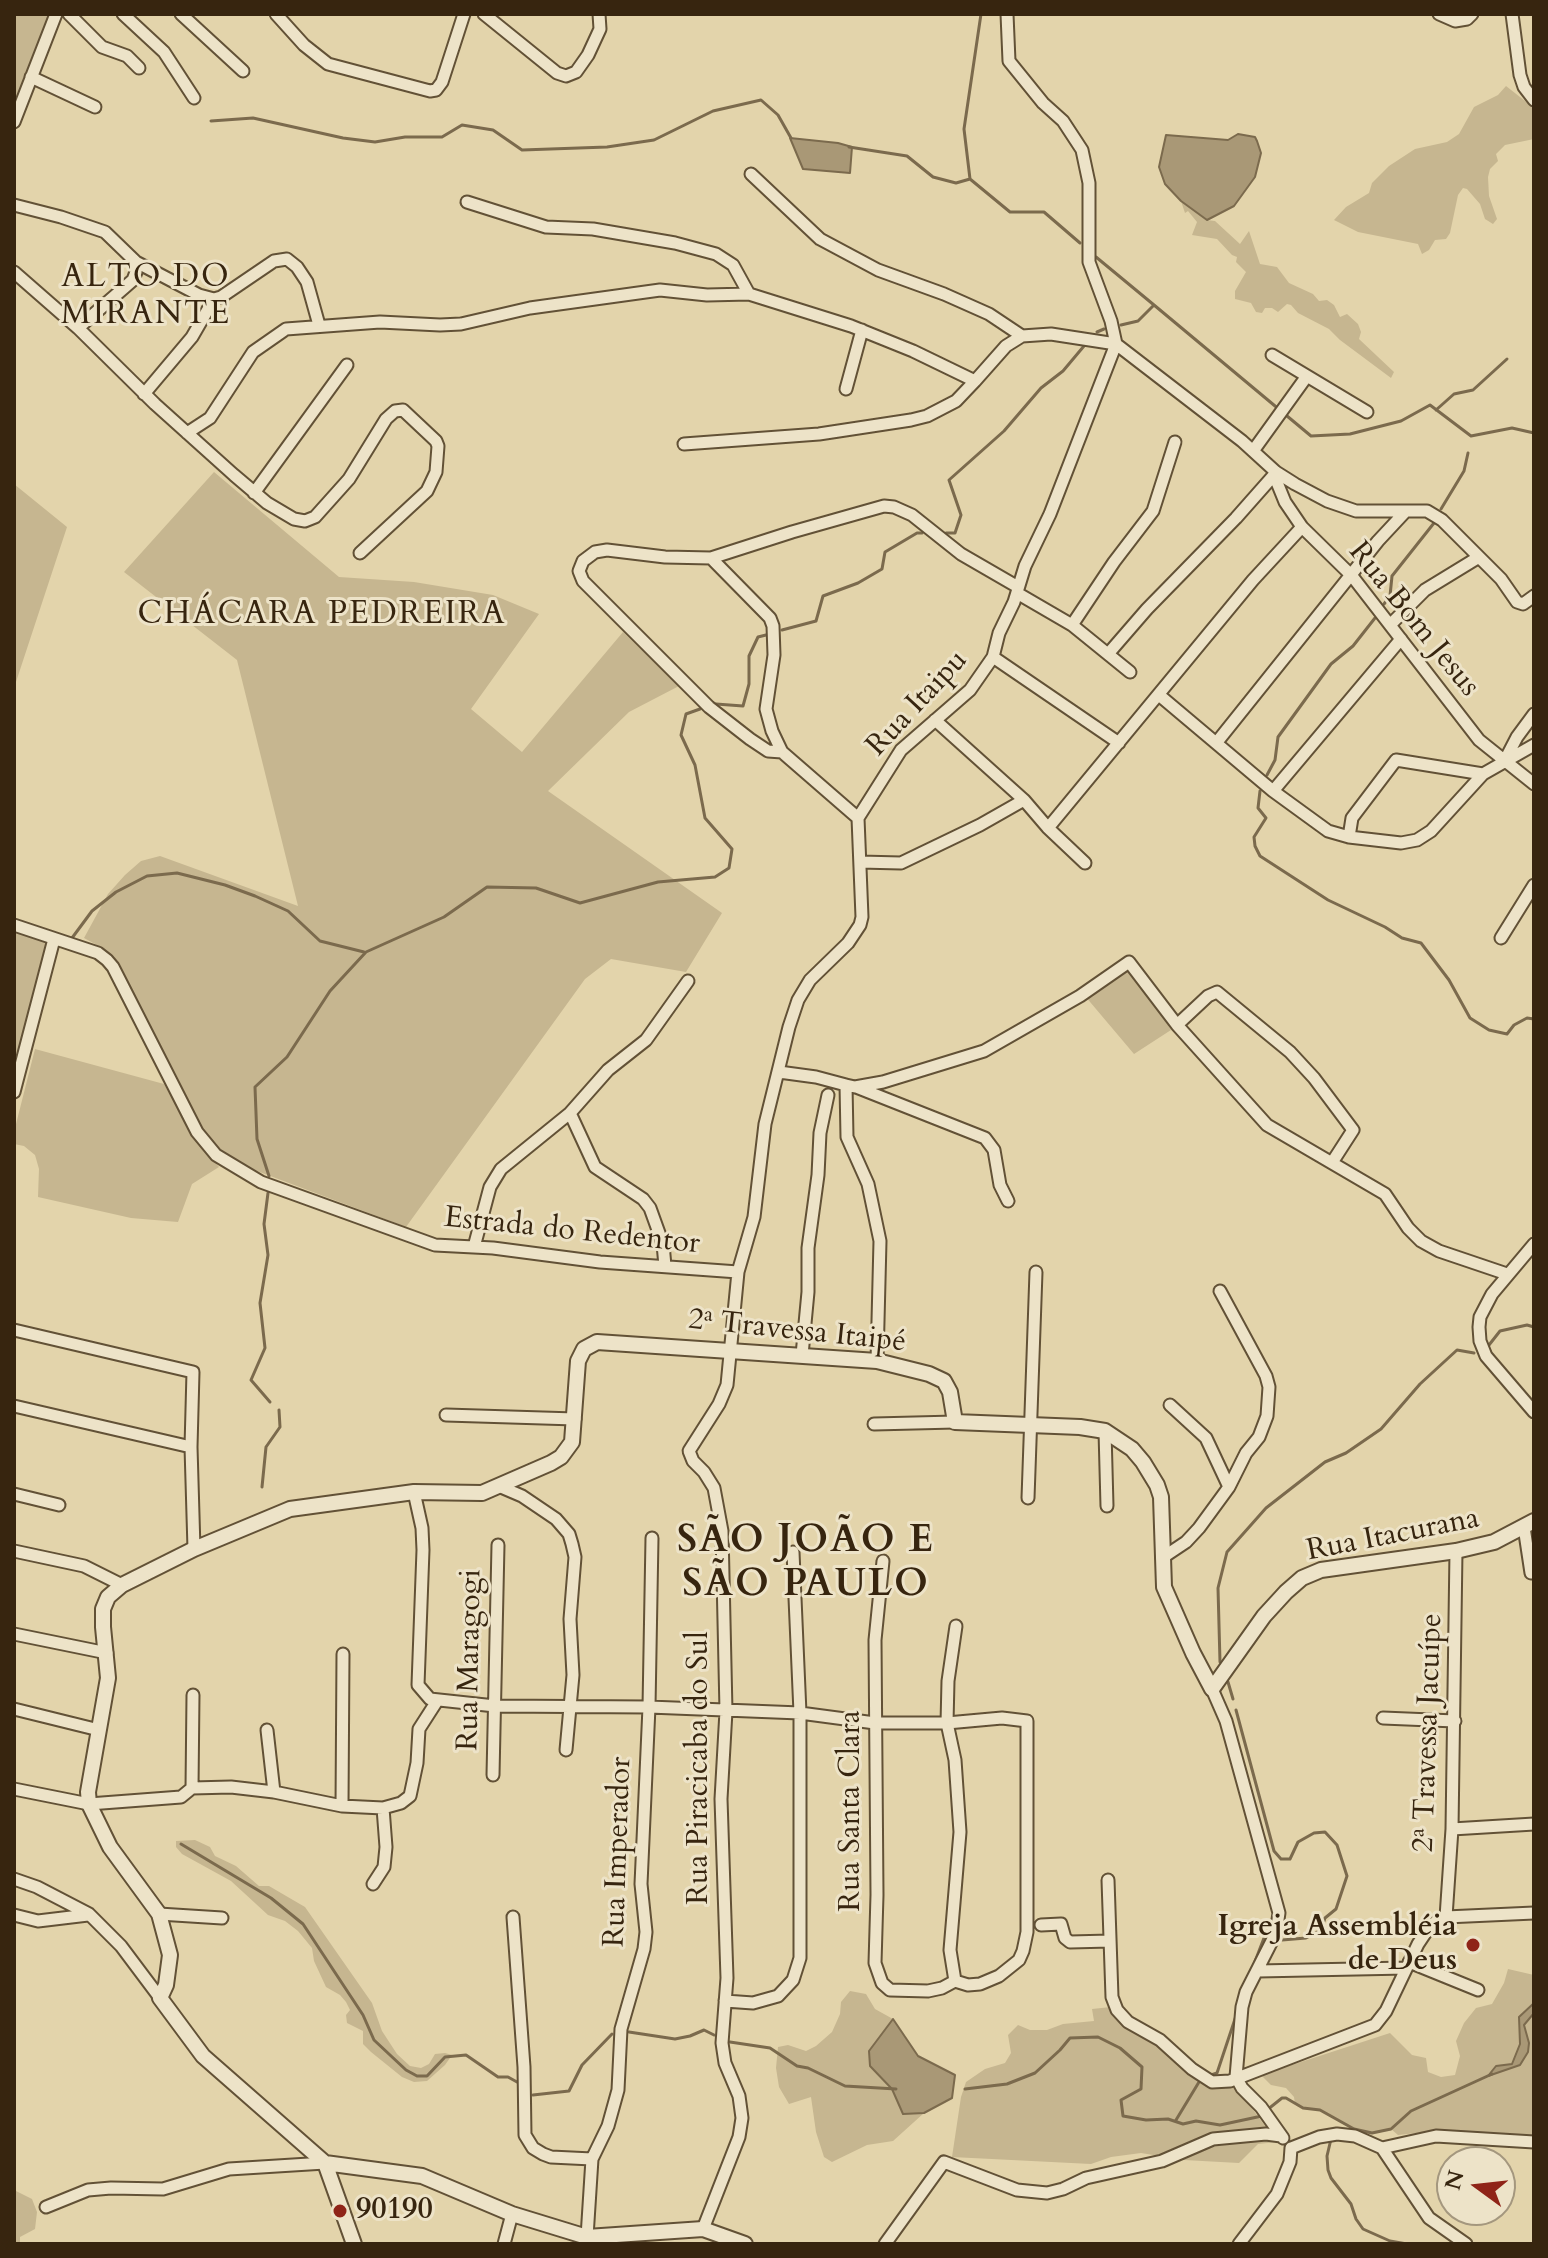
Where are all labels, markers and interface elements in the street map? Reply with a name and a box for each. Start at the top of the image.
district label: ALTO DO MIRANTE [61,260,231,335]
street label: Rua Bom Jesus [1340,535,1486,705]
district label: CHÁCARA PEDREIRA [137,597,507,635]
street label: Rua Itaipu [860,644,976,764]
street label: Estrada do Redentor [442,1201,702,1263]
street label: 2ª Travessa Itaipé [686,1303,908,1361]
street label: Rua Itacurana [1304,1502,1482,1570]
district label: SÃO JOÃO E SÃO PAULO [677,1519,935,1608]
street label: Rua Maragogi [451,1569,491,1751]
street label: 2ª Travessa Jacuípe [1407,1613,1451,1853]
street label: Rua Piracicaba do Sul [682,1631,718,1905]
street label: Rua Santa Clara [834,1710,870,1912]
street label: Rua Imperador [598,1756,640,1948]
place label: Igreja Assembléia de Deus [1218,1910,1457,1980]
marker: Igreja Assembléia de Deus [1464,1936,1482,1954]
north arrow [1436,2146,1516,2226]
text: N [1438,2167,1472,2193]
place label: 90190 [356,2193,433,2229]
marker: 90190 [331,2202,349,2220]

